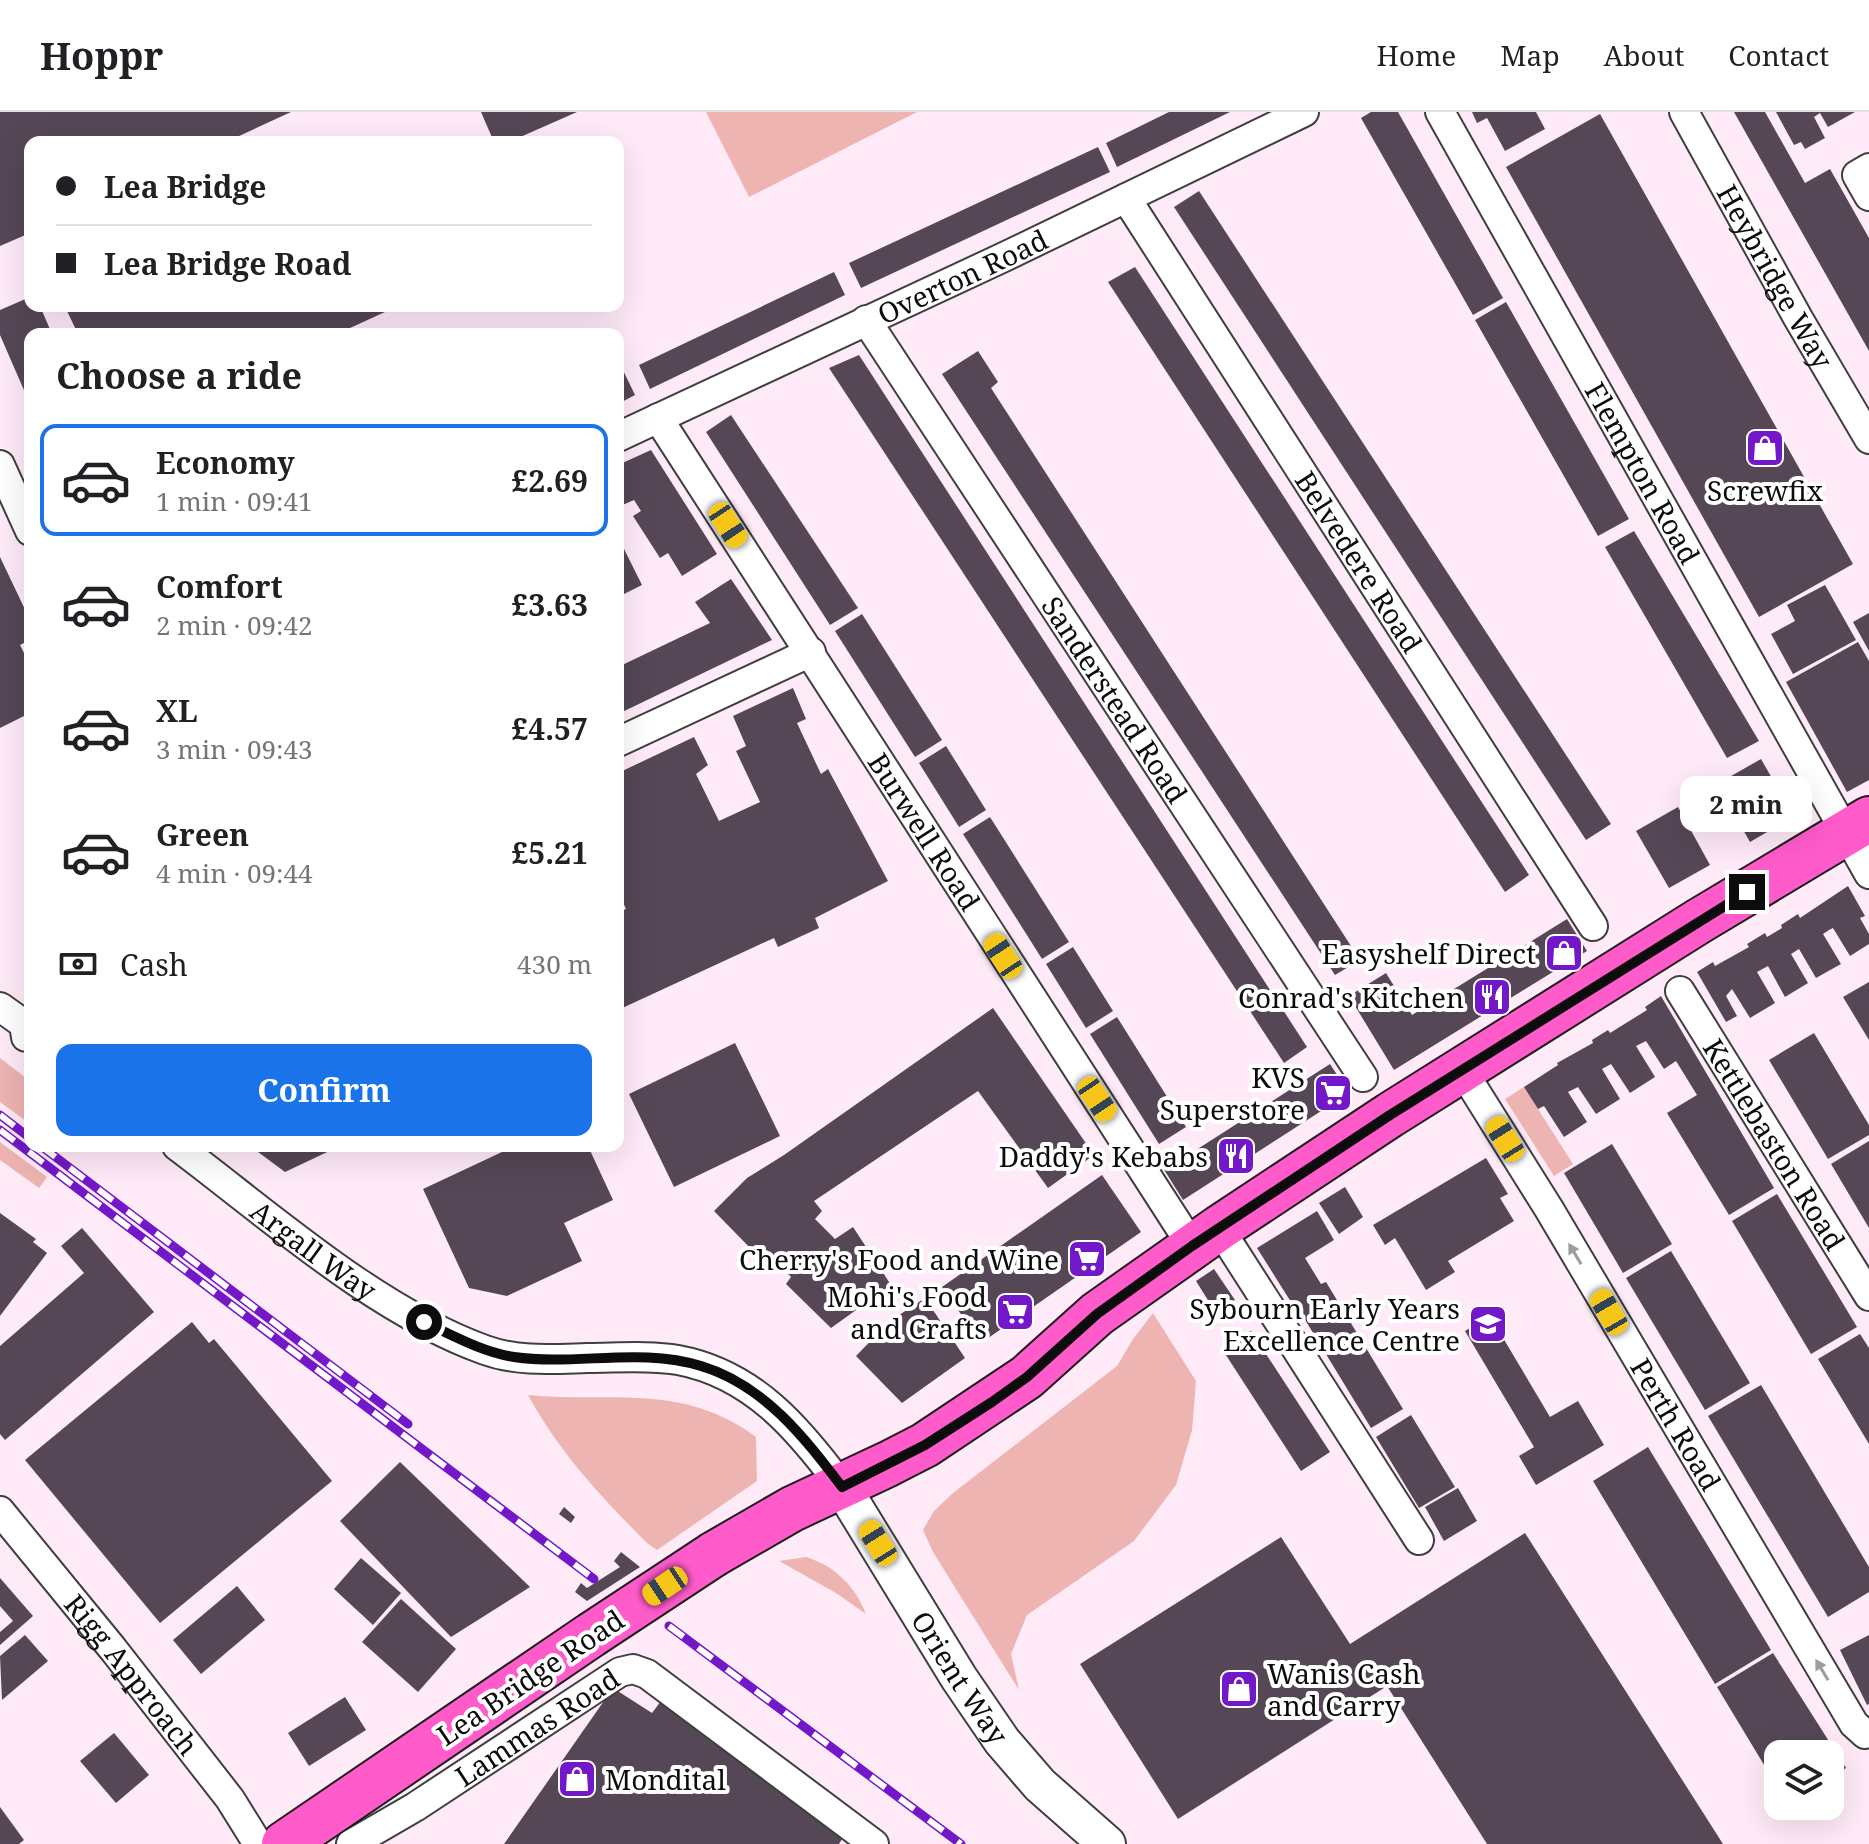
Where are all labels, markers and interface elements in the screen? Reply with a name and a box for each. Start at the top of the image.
text: Hoppr [40,29,163,81]
text: Home [1377,36,1456,74]
text: Map [1500,36,1560,74]
text: About [1604,36,1684,74]
text: Contact [1728,36,1829,74]
text: Lea Bridge [104,166,266,207]
street label: Heybridge Way [1709,177,1842,375]
street label: Overton Road [871,220,1054,333]
text: Lea Bridge Road [104,243,351,284]
text: Choose a ride [56,351,302,400]
street label: Flempton Road [1577,375,1709,570]
shop icon: Screwfix [1744,427,1786,469]
text: Economy [156,442,295,483]
icon: car [60,444,132,516]
text: £2.69 [512,460,588,501]
street label: Belvedere Road [1287,464,1431,660]
place label: Screwfix [1707,471,1824,509]
text: 1 min · 09:41 [156,483,313,519]
car [705,498,751,552]
text: Comfort [156,566,283,607]
icon: car [60,568,132,640]
text: £3.63 [512,584,588,625]
street label: Sanderstead Road [1034,589,1197,810]
text: 2 min · 09:42 [156,607,313,643]
text: XL [156,690,198,731]
icon: car [60,692,132,764]
text: £4.57 [512,708,588,749]
text: 3 min · 09:43 [156,731,313,767]
street label: Burwell Road [860,745,990,918]
callout: 2 min [1681,776,1813,832]
text: 2 min [1709,786,1783,822]
text: Green [156,814,249,855]
icon: car [60,816,132,888]
text: £5.21 [512,832,588,873]
text: 4 min · 09:44 [156,855,313,891]
route end [1729,874,1765,910]
car [980,929,1026,983]
shop icon: Easyshelf Direct [1543,932,1585,974]
place label: Easyshelf Direct [1322,934,1536,972]
icon: cash [56,942,100,986]
text: Cash [120,944,188,985]
text: 430 m [517,946,592,982]
restaurant icon: Conrad's Kitchen [1471,976,1513,1018]
place label: Conrad's Kitchen [1238,978,1464,1016]
street label: Kettlebaston Road [1695,1031,1855,1257]
button: Confirm [56,1044,592,1136]
place label: KVS Superstore [1160,1058,1305,1128]
car [1074,1072,1120,1126]
supermarket icon: KVS Superstore [1312,1072,1354,1114]
car [1482,1112,1528,1166]
restaurant icon: Daddy's Kebabs [1215,1135,1257,1177]
place label: Daddy's Kebabs [999,1137,1208,1175]
street label: Argall Way [243,1191,384,1309]
supermarket icon: Cherry's Food and Wine [1066,1238,1108,1280]
place label: Cherry's Food and Wine [739,1240,1059,1278]
one-way arrow [1568,1243,1582,1265]
place label: Mohi's Food and Crafts [827,1277,987,1347]
car [1587,1285,1631,1339]
place label: Sybourn Early Years Excellence Centre [1190,1289,1460,1359]
supermarket icon: Mohi's Food and Crafts [994,1291,1036,1333]
school or university icon: Sybourn Early Years Excellence Centre [1467,1303,1509,1345]
route start [406,1304,442,1340]
street label: Perth Road [1622,1351,1730,1497]
car [855,1516,901,1570]
car [638,1563,692,1609]
street label: Rigg Approach [56,1586,208,1763]
street label: Lea Bridge Road [429,1600,631,1754]
street label: Orient Way [903,1603,1018,1751]
place label: Wanis Cash and Carry [1267,1654,1420,1724]
street label: Lammas Road [447,1659,627,1795]
one-way arrow [1815,1659,1829,1681]
shop icon: Wanis Cash and Carry [1218,1668,1260,1710]
map controls [1764,1740,1844,1820]
button: layers [1764,1740,1844,1820]
shop icon: Mondital [556,1758,598,1800]
place label: Mondital [605,1760,726,1798]

